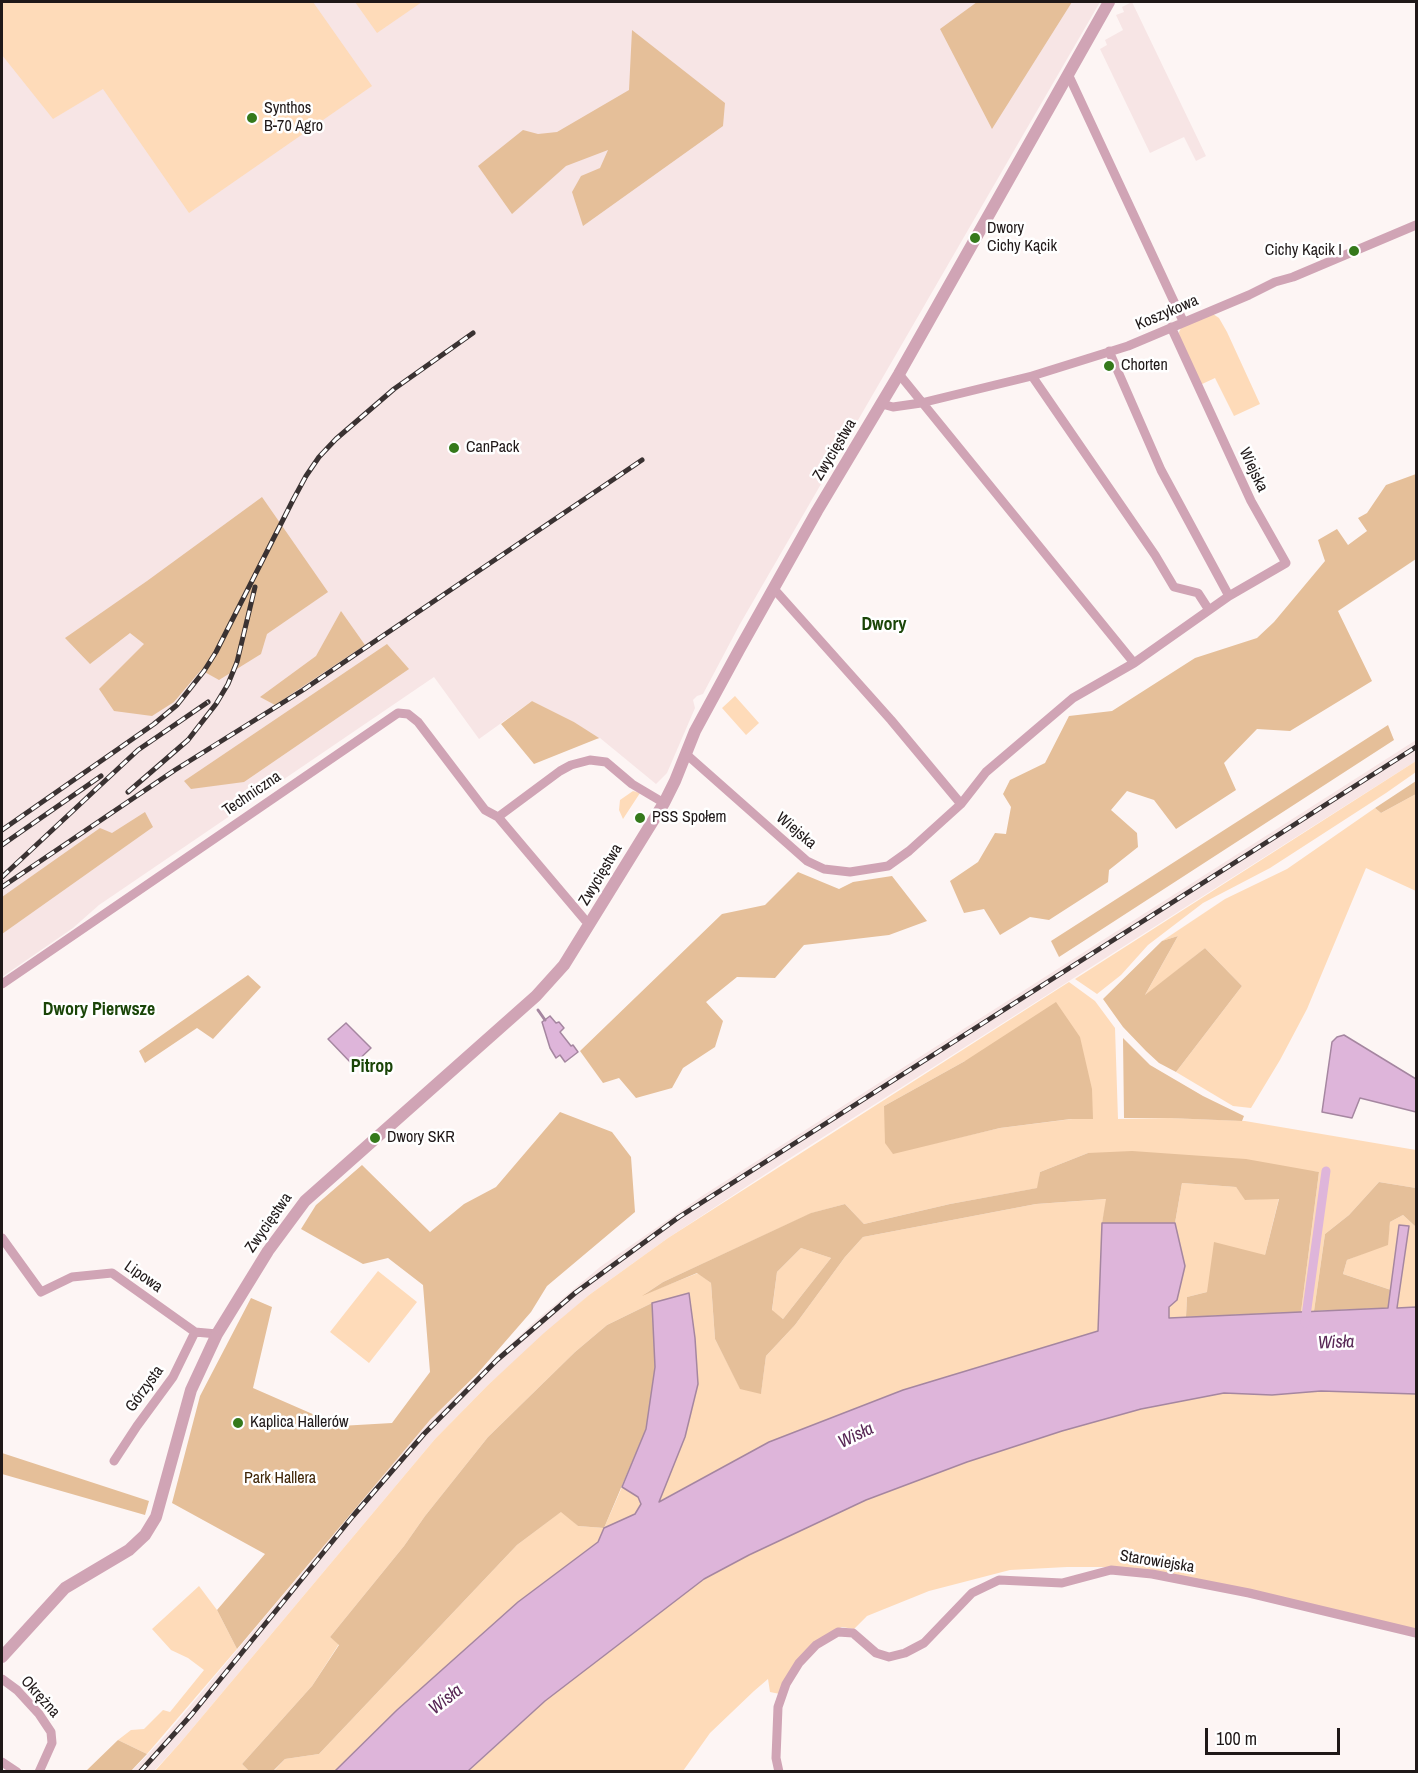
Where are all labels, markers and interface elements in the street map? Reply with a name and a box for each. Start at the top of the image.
place label: Synthos B-70 Agro [264,99,323,137]
marker: Synthos B-70 Agro [245,111,259,125]
place label: Dwory Cichy Kącik [987,219,1057,257]
marker: Dwory Cichy Kącik [968,231,982,245]
place label: Cichy Kącik I [1265,241,1342,261]
marker: Cichy Kącik I [1347,244,1361,258]
street label: Koszykowa [1133,291,1201,335]
place label: Chorten [1121,356,1168,376]
marker: Chorten [1102,359,1116,373]
street label: Zwycięstwa [809,416,861,484]
place label: CanPack [466,438,519,458]
marker: CanPack [447,441,461,455]
street label: Wiejska [1234,445,1272,495]
district label: Dwory [861,614,907,636]
street label: Techniczna [219,767,285,821]
place label: PSS Społem [652,808,726,828]
street label: Wiejska [772,809,820,853]
marker: PSS Społem [633,811,647,825]
street label: Zwycięstwa [575,841,627,909]
district label: Dwory Pierwsze [43,999,155,1021]
district label: Pitrop [351,1056,393,1078]
place label: Dwory SKR [387,1128,455,1148]
marker: Dwory SKR [368,1131,382,1145]
street label: Zwycięstwa [241,1189,297,1257]
street label: Lipowa [120,1257,166,1297]
water label: Wisła [1317,1332,1355,1354]
street label: Górzysta [122,1362,168,1416]
place label: Kaplica Hallerów [250,1413,348,1433]
marker: Kaplica Hallerów [231,1416,245,1430]
water label: Wisła [835,1418,877,1454]
park label: Park Hallera [244,1469,316,1489]
street label: Starowiejska [1118,1547,1196,1577]
street label: Okrężna [16,1672,64,1722]
water label: Wisła [425,1680,467,1720]
scale bar [1208,1716,1343,1754]
text: 100 m [1216,1726,1257,1751]

